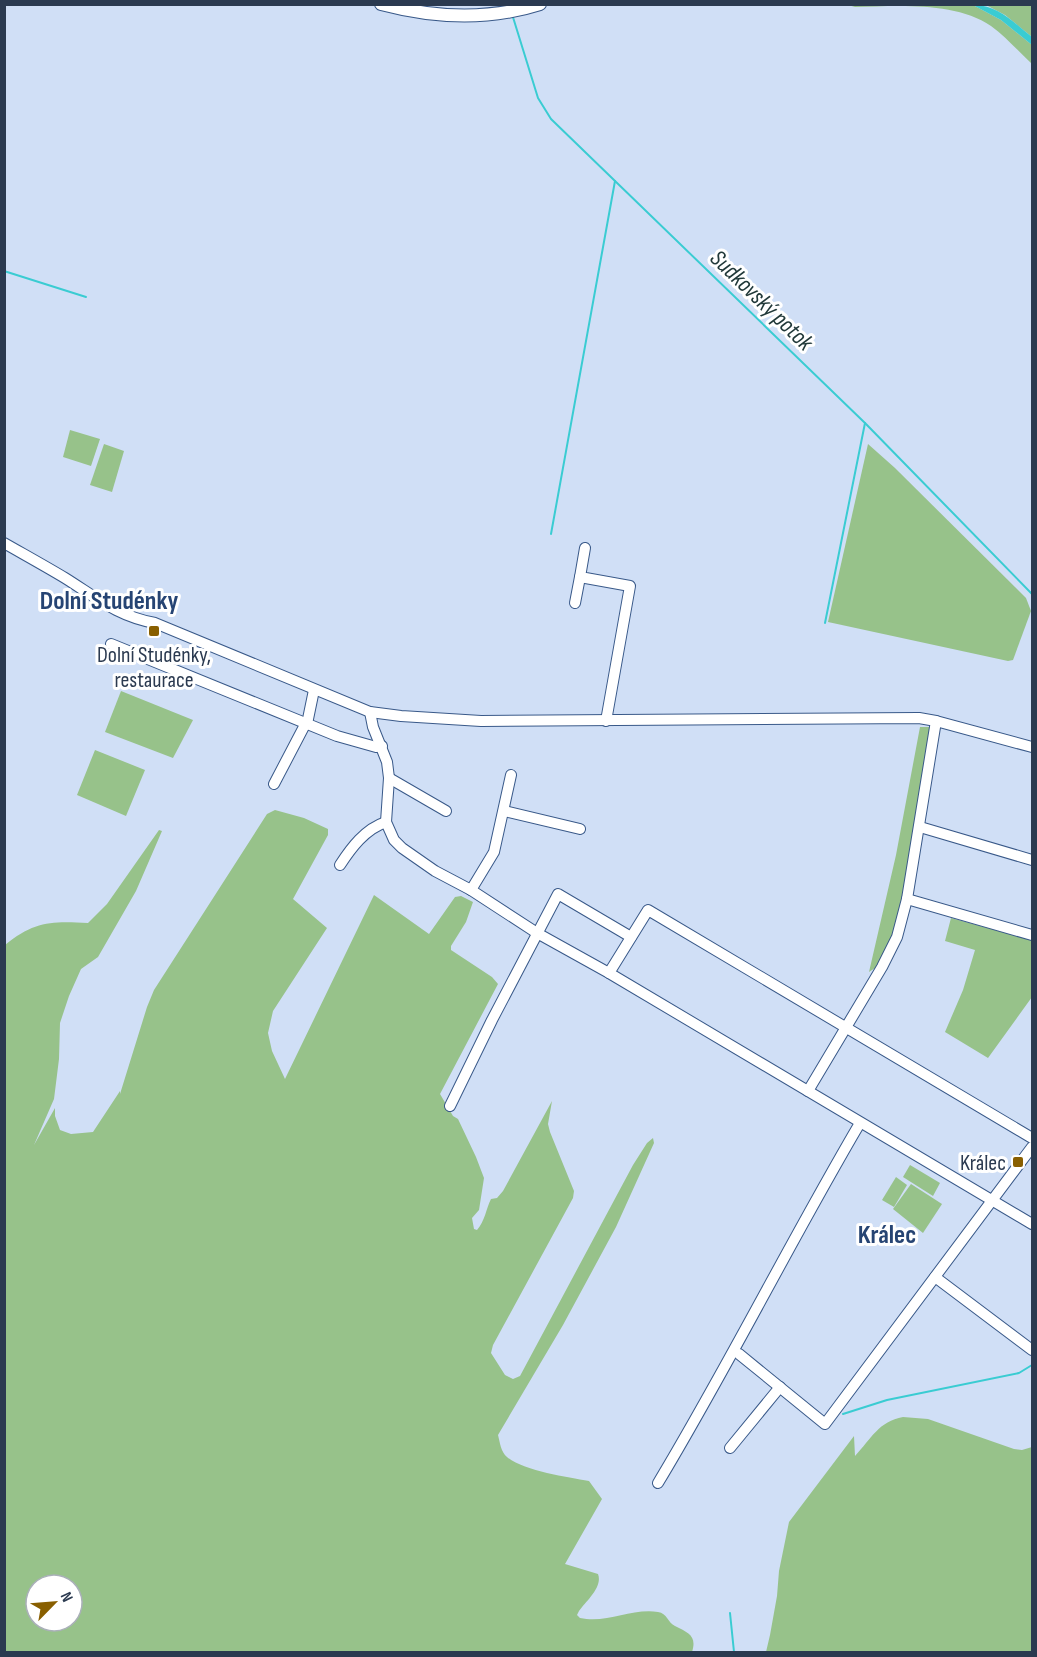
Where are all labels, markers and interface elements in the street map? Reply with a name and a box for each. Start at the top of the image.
water label: Sudkovský potok [704,244,820,357]
district label: Dolní Studénky [40,586,178,617]
marker: Dolní Studénky, restaurace [147,624,161,638]
place label: Dolní Studénky, restaurace [97,642,211,694]
place label: Králec [960,1150,1006,1177]
marker: Králec [1011,1155,1025,1169]
district label: Králec [858,1220,916,1251]
north arrow [24,1573,84,1633]
text: N [56,1589,77,1605]

